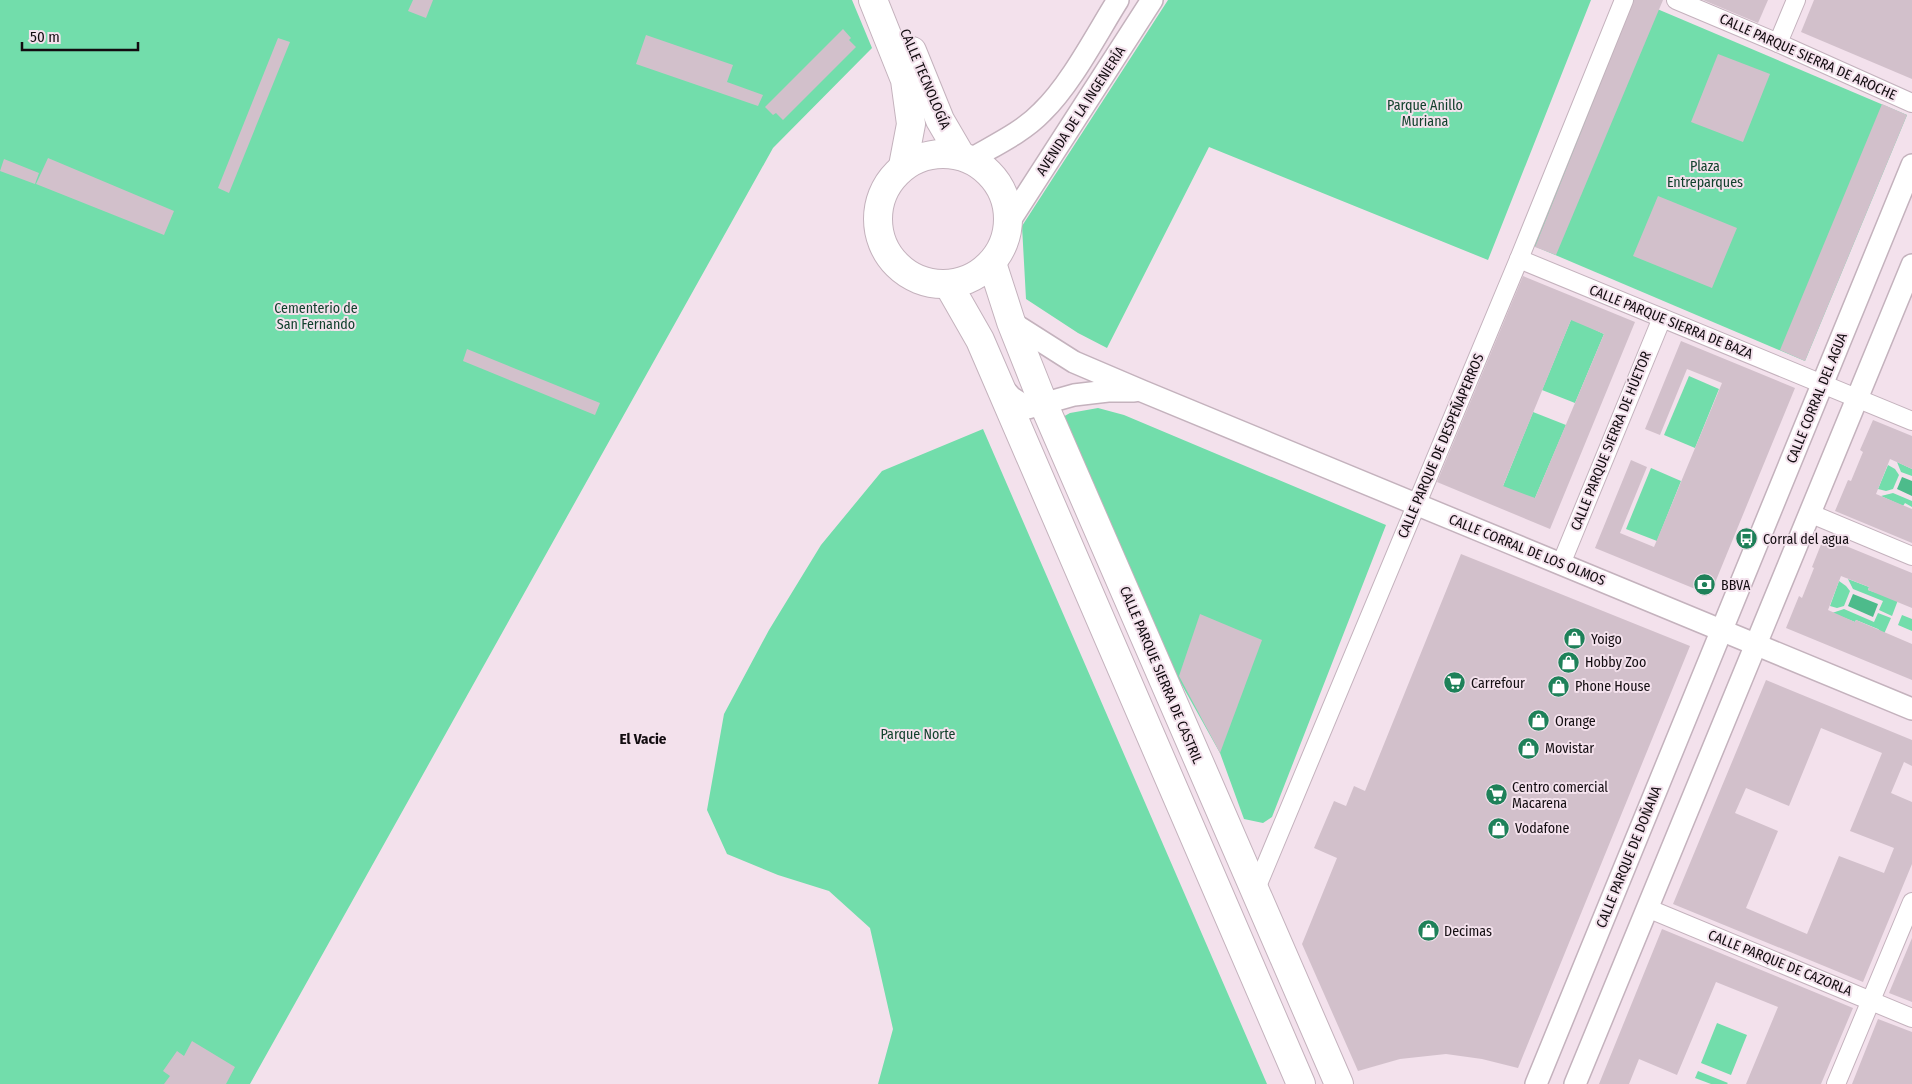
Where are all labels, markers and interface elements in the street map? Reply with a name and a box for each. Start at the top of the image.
street label: CALLE PARQUE SIERRA DE AROCHE [1717,10,1899,104]
scale bar [22,20,139,52]
street label: CALLE TECNOLOGÍA [896,26,955,132]
text: 50 m [30,28,60,46]
street label: AVENIDA DE LA INGENIERÍA [1032,42,1130,179]
park label: Parque Anillo Muriana [1387,97,1463,130]
park label: Plaza Entreparques [1667,158,1743,191]
street label: CALLE PARQUE SIERRA DE BAZA [1587,281,1756,363]
park label: Cementerio de San Fernando [274,300,358,333]
street label: CALLE CORRAL DEL AGUA [1783,330,1851,466]
street label: CALLE PARQUE SIERRA DE HÚETOR [1566,348,1655,533]
street label: CALLE PARQUE DE DESPEÑAPERROS [1394,351,1488,541]
street label: CALLE CORRAL DE LOS OLMOS [1446,511,1608,589]
bus stop icon: Corral del agua [1735,527,1759,551]
place label: Corral del agua [1763,531,1849,548]
bank icon: BBVA [1693,573,1717,597]
place label: BBVA [1721,577,1751,594]
street label: CALLE PARQUE SIERRA DE CASTRIL [1116,584,1206,766]
shop icon: Yoigo [1563,627,1587,651]
place label: Yoigo [1591,631,1622,648]
shop icon: Hobby Zoo [1557,650,1581,674]
place label: Hobby Zoo [1585,654,1646,671]
supermarket icon: Carrefour [1443,671,1467,695]
shop icon: Phone House [1547,674,1571,698]
place label: Carrefour [1471,675,1525,692]
place label: Phone House [1575,678,1651,695]
shop icon: Orange [1527,709,1551,733]
place label: Orange [1555,713,1596,730]
park label: Parque Norte [880,726,956,743]
district label: El Vacie [620,730,667,748]
shop icon: Movistar [1517,736,1541,760]
place label: Movistar [1545,740,1594,757]
place label: Centro comercial Macarena [1512,779,1608,812]
supermarket icon: Centro comercial Macarena [1484,783,1508,807]
street label: CALLE PARQUE DE DOÑANA [1593,783,1666,930]
shop icon: Vodafone [1487,816,1511,840]
place label: Vodafone [1515,820,1569,837]
shop icon: Decimas [1416,919,1440,943]
place label: Decimas [1444,923,1492,940]
street label: CALLE PARQUE DE CAZORLA [1706,926,1855,1000]

